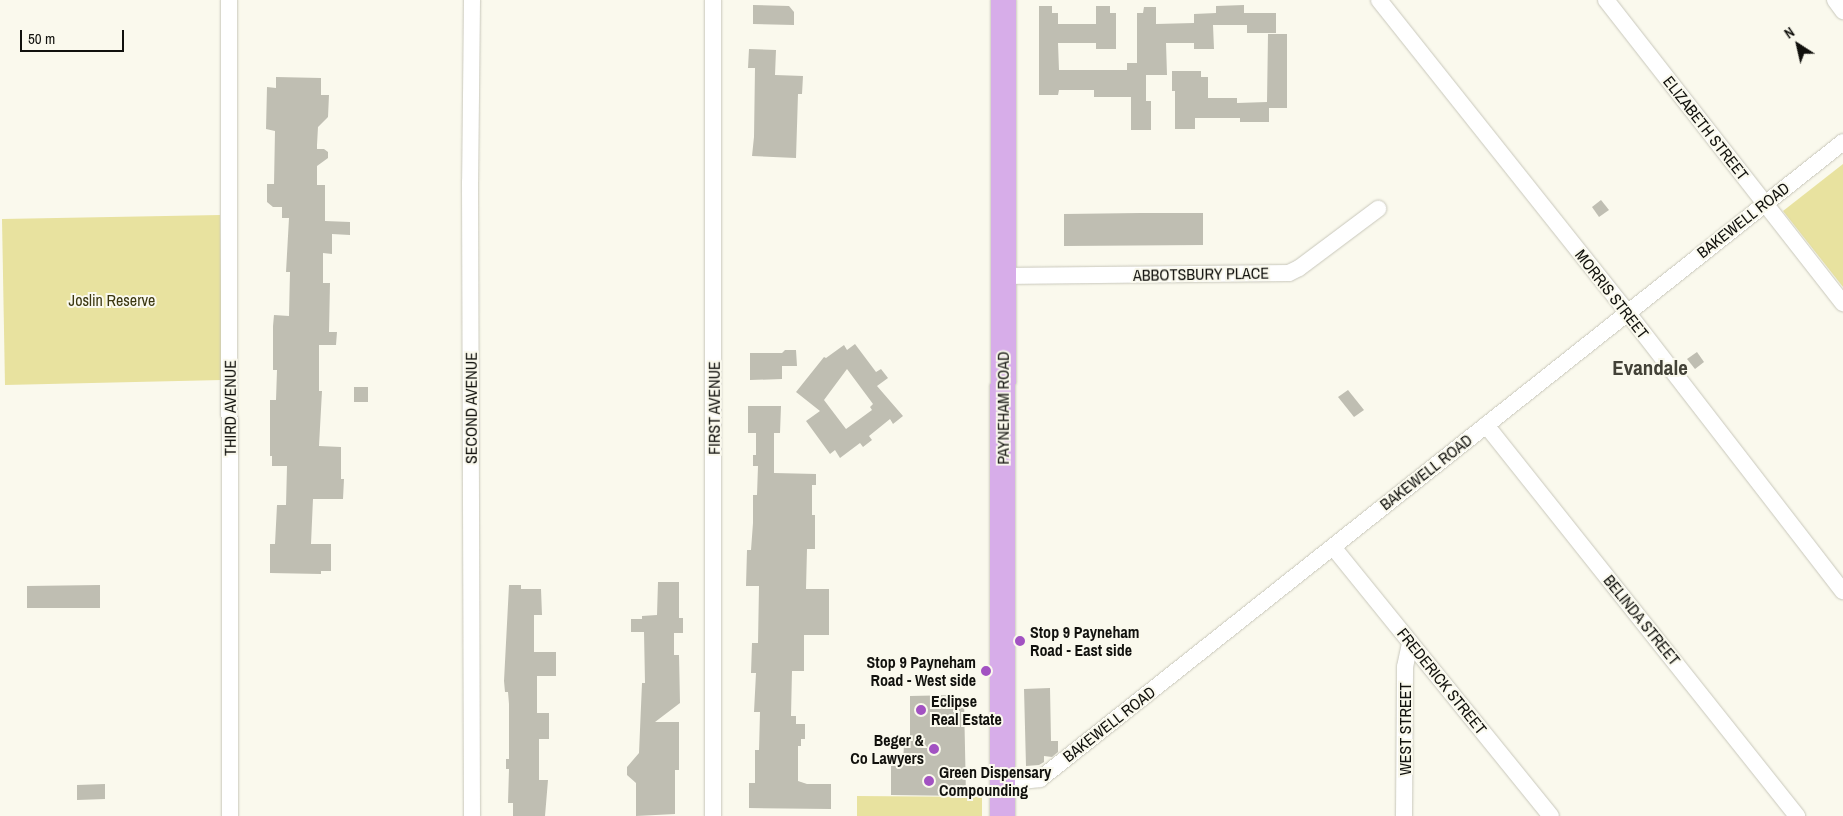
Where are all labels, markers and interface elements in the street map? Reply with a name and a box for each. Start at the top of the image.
scale bar [22,20,126,52]
north arrow [1773,20,1823,70]
text: N [1781,23,1798,42]
text: 50 m [28,28,55,49]
street label: ELIZABETH STREET [1659,72,1753,184]
street label: BAKEWELL ROAD [1693,178,1793,262]
street label: MORRIS STREET [1571,246,1653,342]
street label: ABBOTSBURY PLACE [1133,263,1269,285]
park label: Joslin Reserve [69,290,155,310]
street label: PAYNEHAM ROAD [993,351,1013,465]
street label: SECOND AVENUE [461,352,481,464]
district label: Evandale [1612,355,1688,381]
street label: THIRD AVENUE [220,360,240,456]
street label: FIRST AVENUE [704,361,724,455]
street label: BAKEWELL ROAD [1376,430,1476,514]
street label: BELINDA STREET [1599,571,1685,669]
place label: Stop 9 Payneham Road - East side [1030,622,1139,660]
street label: FREDERICK STREET [1393,624,1491,738]
marker: Stop 9 Payneham Road - East side [1014,635,1026,647]
place label: Stop 9 Payneham Road - West side [867,652,976,690]
marker: Stop 9 Payneham Road - West side [980,665,992,677]
street label: BAKEWELL ROAD [1059,682,1159,766]
street label: WEST STREET [1395,682,1415,776]
place label: Eclipse Real Estate [931,691,1002,729]
marker: Eclipse Real Estate [915,704,927,716]
place label: Beger & Co Lawyers [850,730,924,768]
marker: Beger & Co Lawyers [928,743,940,755]
place label: Green Dispensary Compounding [939,762,1051,800]
marker: Green Dispensary Compounding [923,775,935,787]

